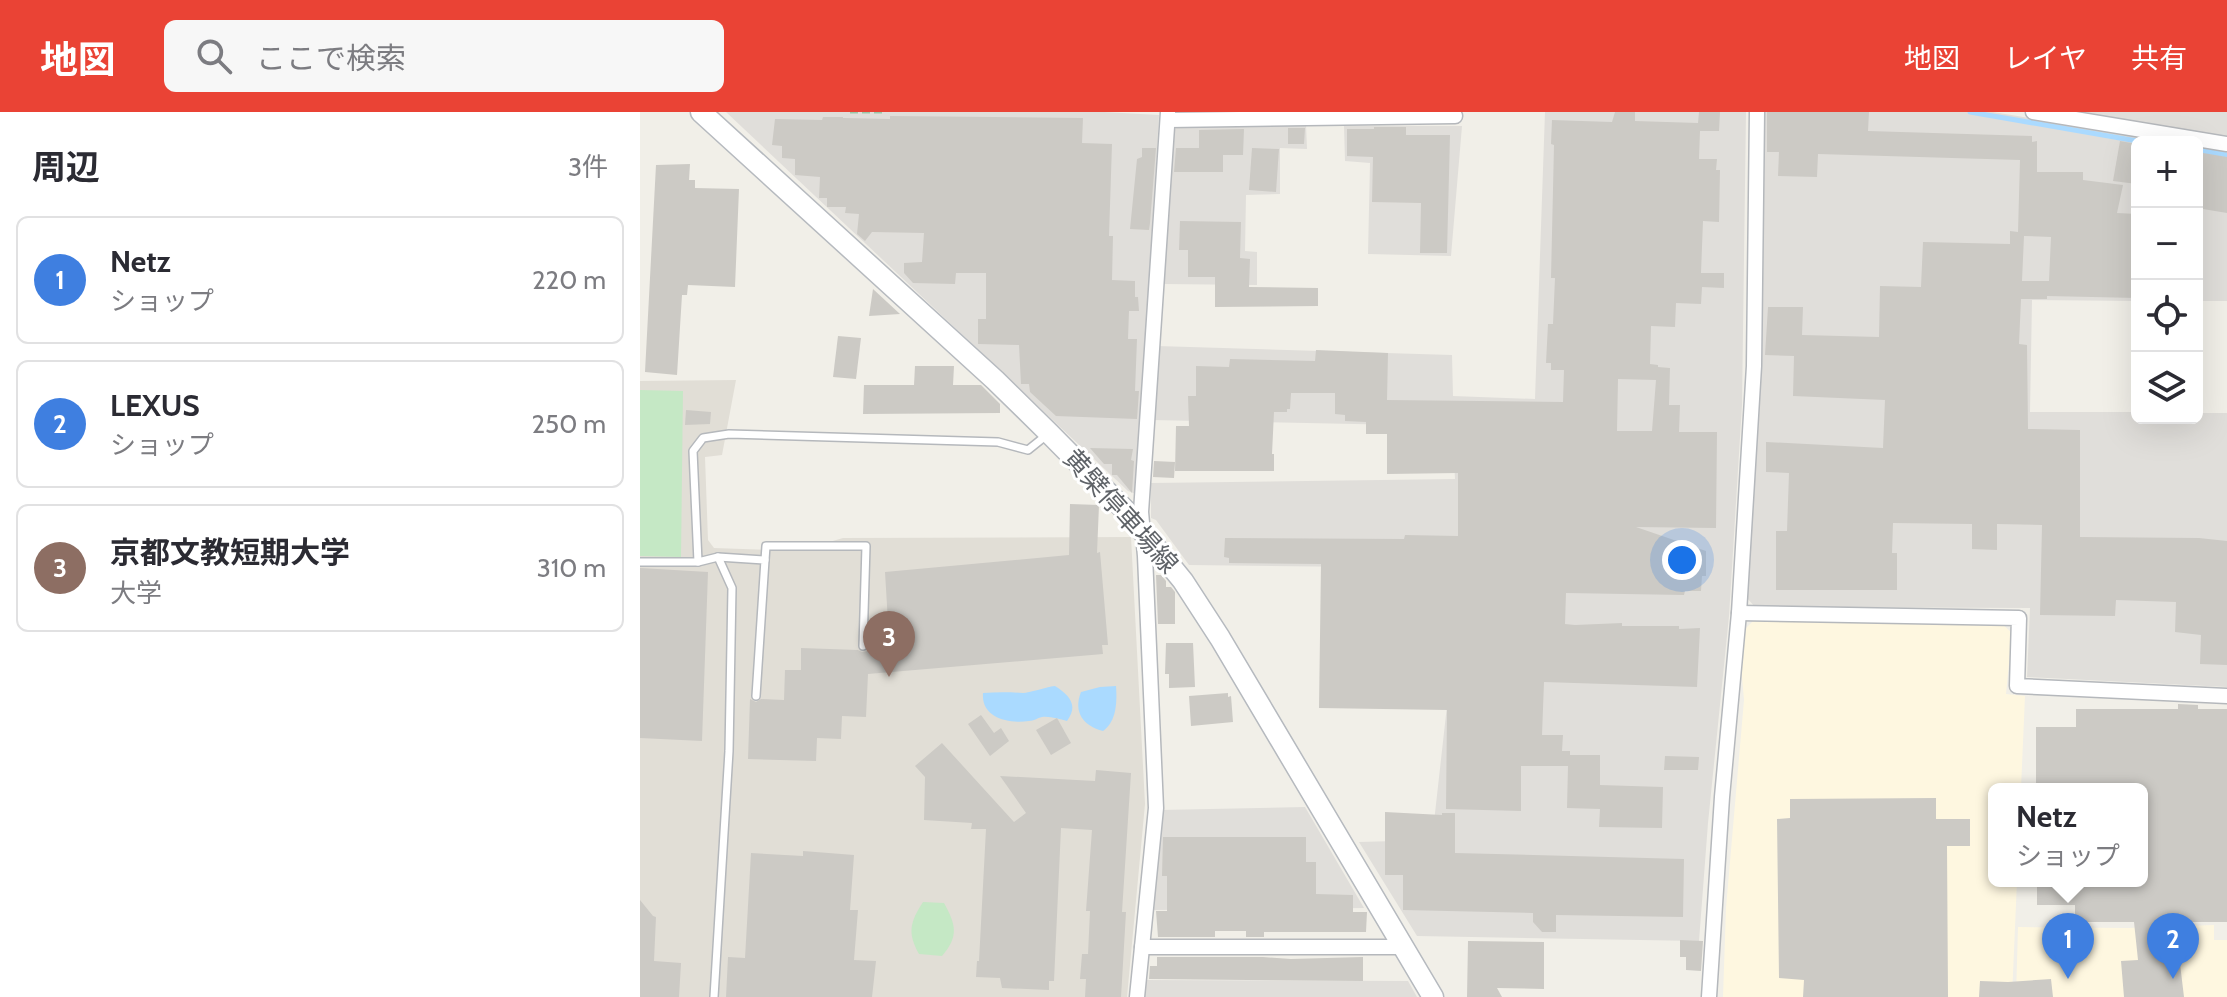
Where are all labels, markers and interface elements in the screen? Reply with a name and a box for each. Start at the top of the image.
search box [164,20,724,92]
icon: search [192,34,236,78]
text: 地図 [40,36,116,83]
text: ここで検索 [256,40,406,77]
text: 地図 [1904,41,1960,75]
text: レイヤ [2004,41,2087,75]
text: 共有 [2131,41,2187,75]
map controls [2131,136,2203,424]
button: + [2131,136,2203,208]
text: 周辺 [32,146,100,188]
text: 3件 [568,151,608,183]
button: − [2131,208,2203,280]
text: Netz [110,243,171,280]
text: 1 [55,264,65,296]
text: 220 m [532,264,606,296]
button: locate [2131,280,2203,352]
text: ショップ [110,285,214,317]
button: layers [2131,352,2203,424]
text: LEXUS [110,387,200,424]
text: 2 [53,408,67,440]
text: 250 m [532,408,606,440]
text: ショップ [110,429,214,461]
street label: 黄檗停車場線 [1057,442,1185,580]
text: 京都文教短期大学 [110,534,350,571]
your location [1662,540,1702,580]
text: 3 [53,552,67,584]
text: 310 m [537,552,606,584]
text: 大学 [110,577,162,609]
pin: 3 [863,611,915,677]
popup [1988,783,2148,887]
text: Netz [2016,798,2077,835]
text: ショップ [2016,840,2120,872]
pin: 1 [2042,913,2094,979]
pin: 2 [2147,913,2199,979]

